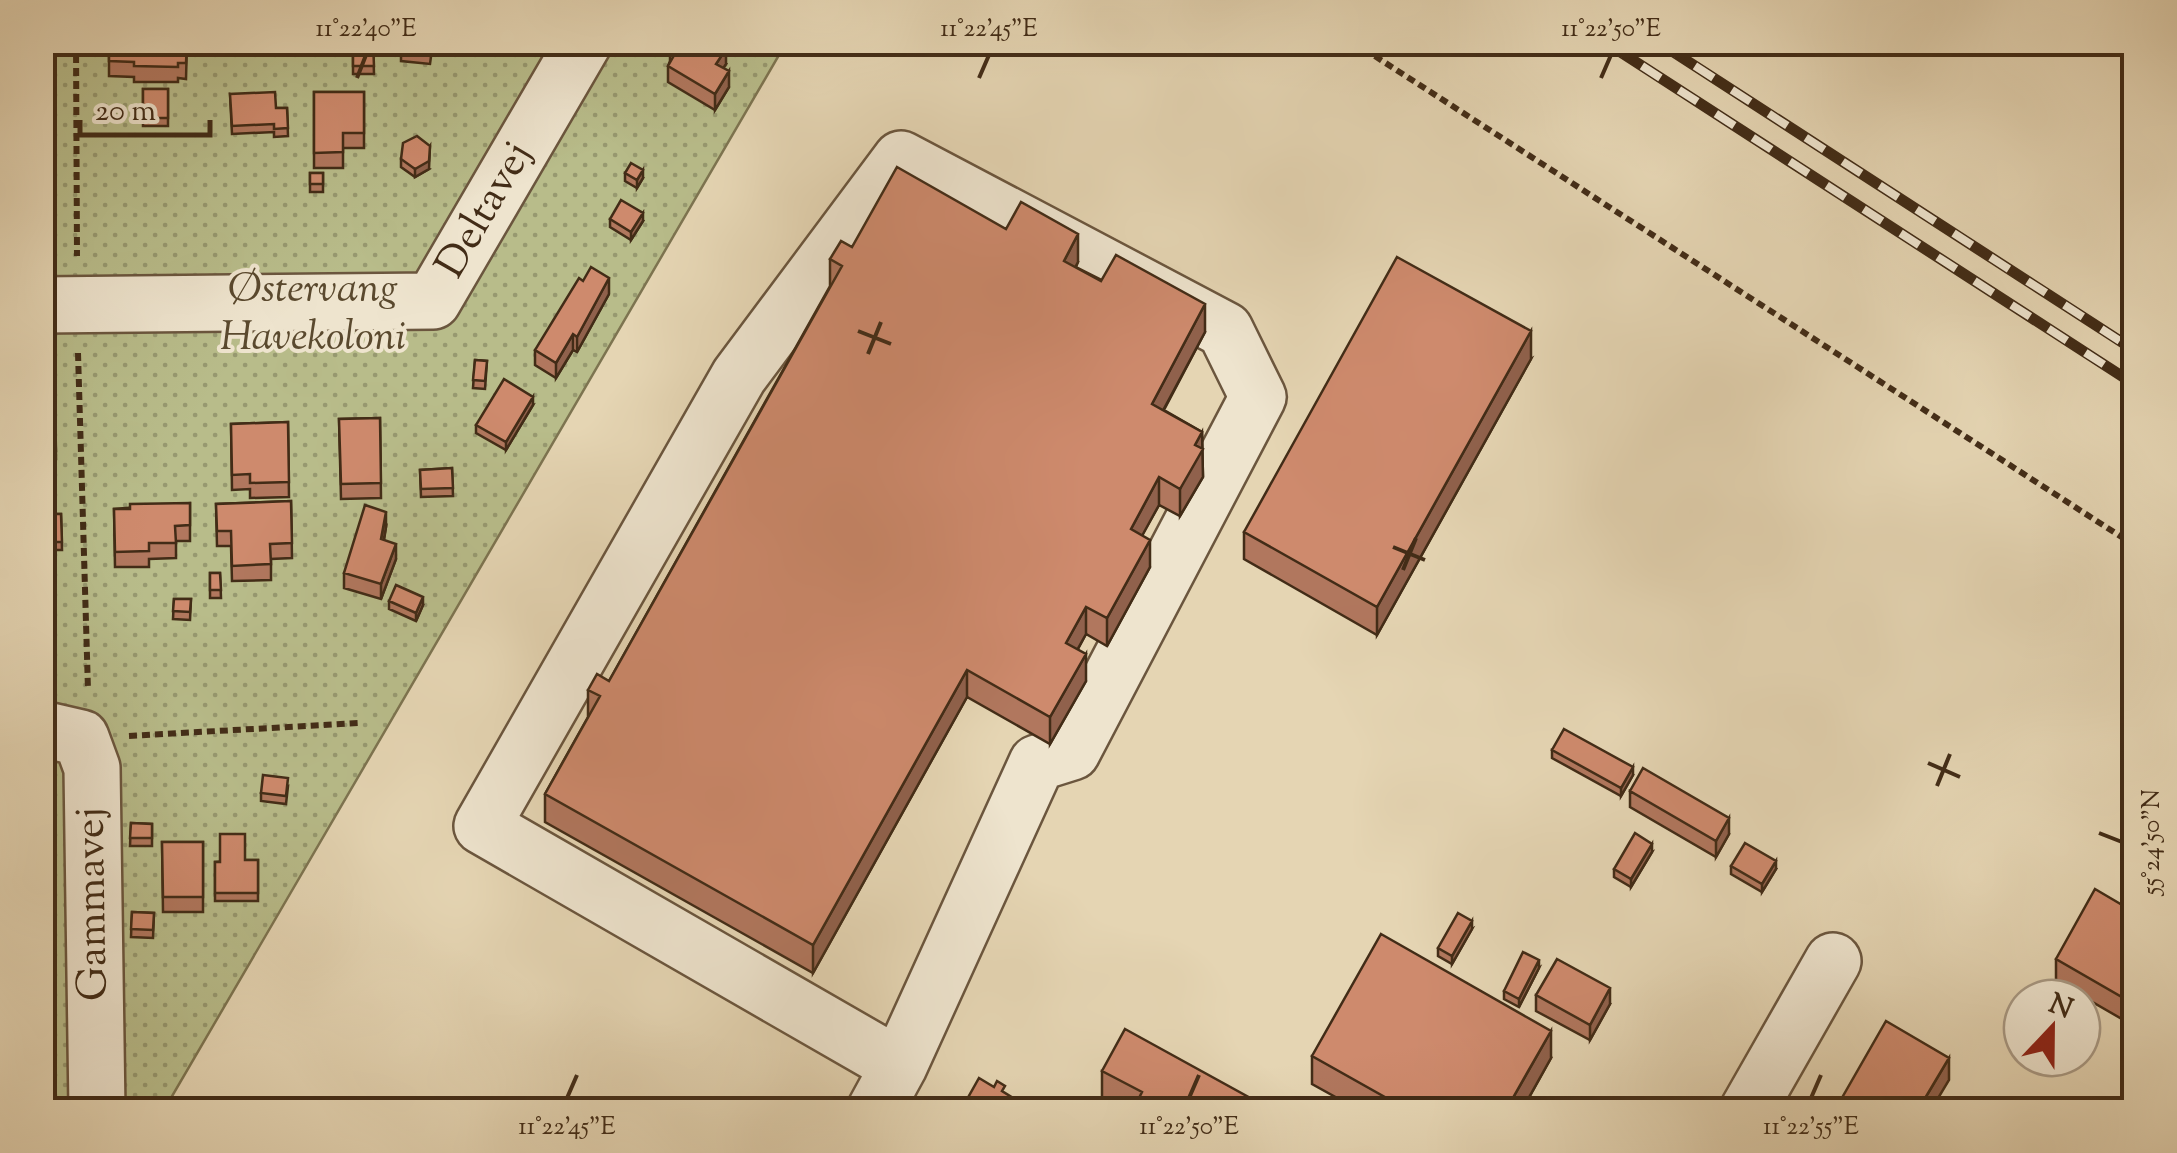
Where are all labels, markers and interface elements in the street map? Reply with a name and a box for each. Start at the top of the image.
text: 11°22'40"E [316,12,416,48]
text: 11°22'45"E [940,12,1038,48]
text: 11°22'50"E [1561,12,1661,48]
scale bar [80,75,210,137]
text: 20 m [95,91,156,134]
street label: Deltavej [423,132,549,290]
park label: Østervang Havekoloni [220,261,406,369]
text: 55°24'50"N [2135,789,2171,897]
street label: Gammavej [62,807,126,1001]
north arrow [2002,978,2102,1078]
text: N [2042,985,2078,1030]
text: 11°22'45"E [518,1110,616,1146]
text: 11°22'50"E [1139,1110,1239,1146]
text: 11°22'55"E [1763,1110,1859,1146]

